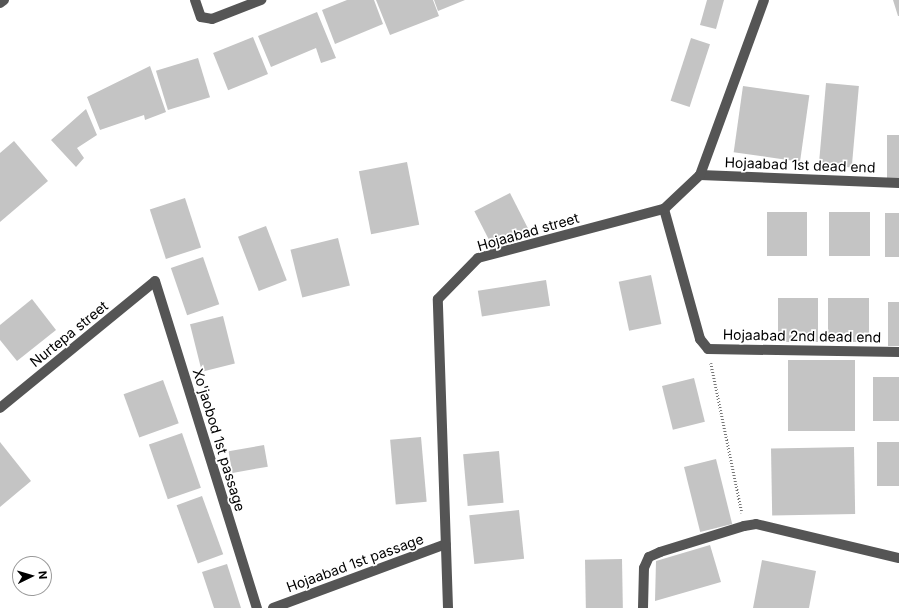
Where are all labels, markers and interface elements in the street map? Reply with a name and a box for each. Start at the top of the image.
street label: Hojaabad 1st dead end [724,154,876,176]
street label: Hojaabad street [475,209,581,255]
street label: Nurtepa street [27,297,111,371]
street label: Hojaabad 2nd dead end [723,326,881,346]
street label: Xo'jaobod 1st passage [189,367,249,513]
street label: Hojaabad 1st passage [284,530,426,596]
north arrow [12,556,52,596]
text: N [36,570,50,580]

